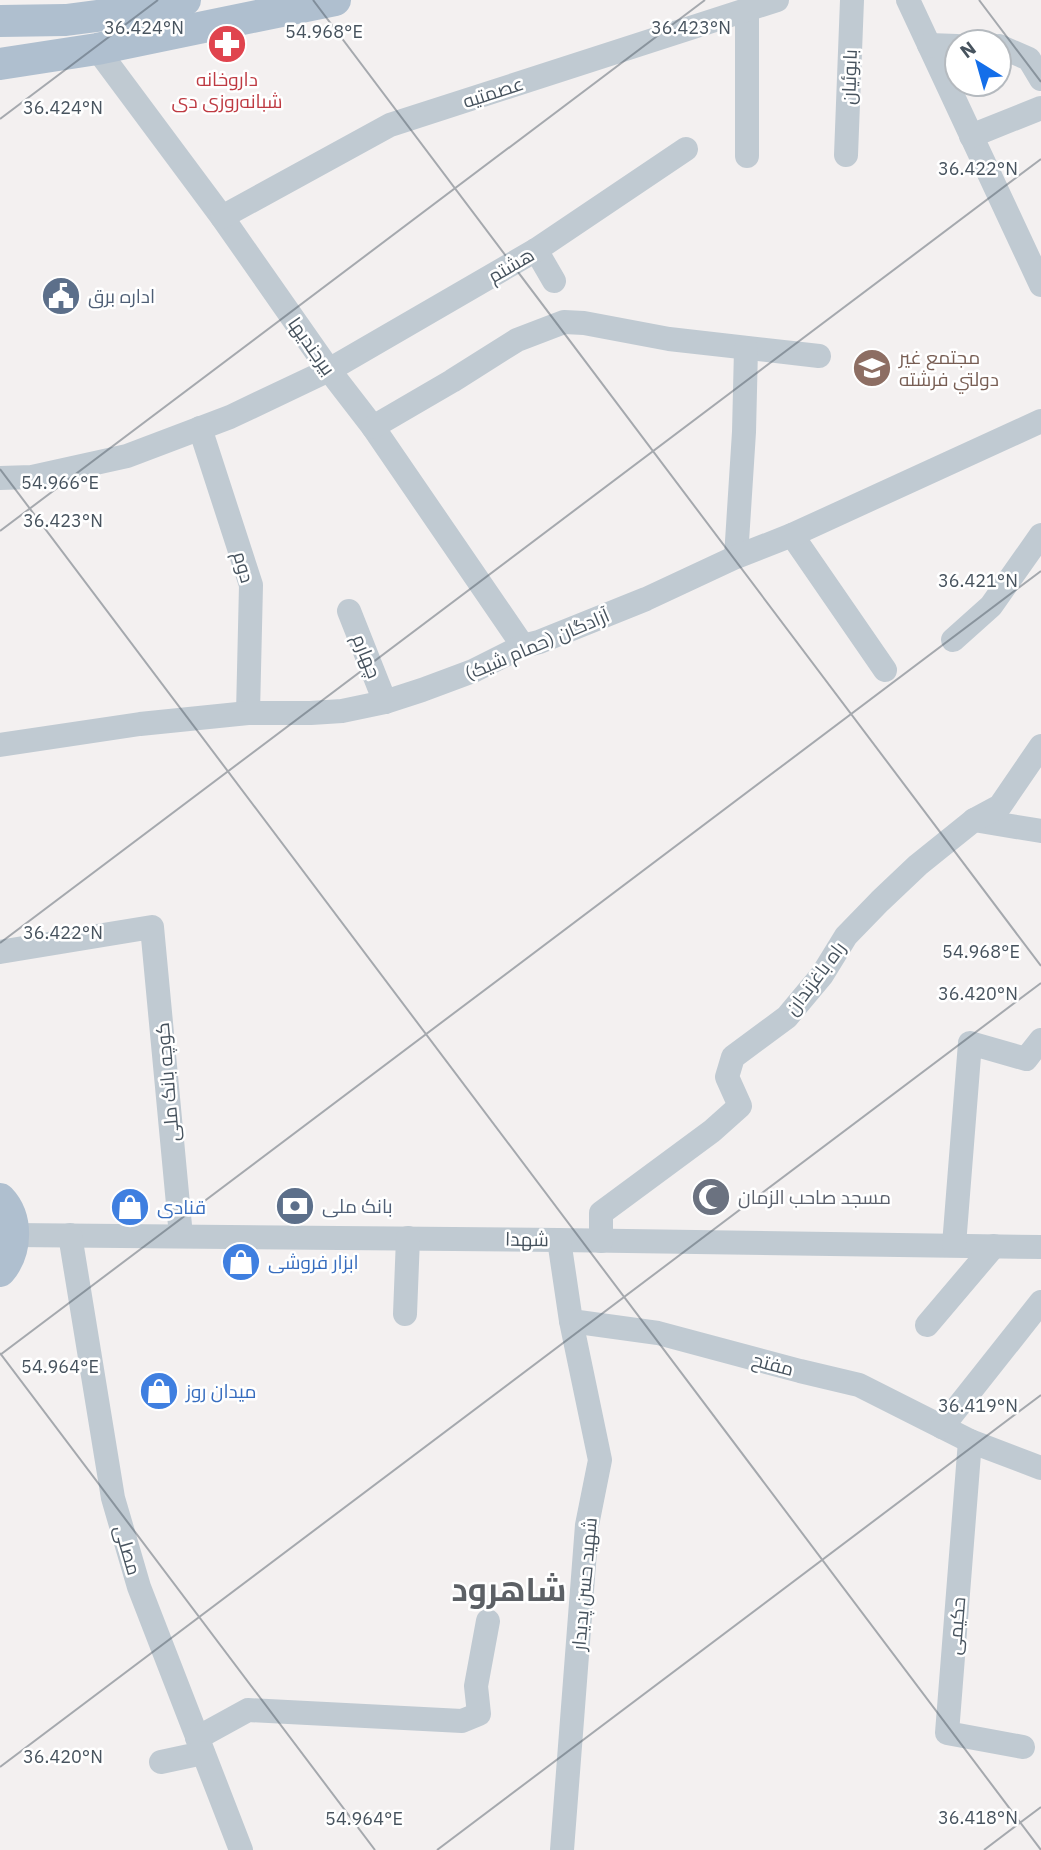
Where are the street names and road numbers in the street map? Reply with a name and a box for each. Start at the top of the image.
street label: بابوئیان [836,49,862,105]
street label: عصمتیه [460,71,526,113]
street label: هشتم [484,242,539,290]
street label: بیرجندیها [283,312,341,380]
street label: دوم [226,549,260,586]
street label: آزادگان (حمام شیک) [461,603,614,687]
street label: چهارم [345,630,387,682]
street label: راه باغزندان [779,936,851,1020]
street label: کوچه بانک ملی [150,1021,185,1143]
street label: شهدا [505,1227,549,1251]
street label: مفتح [749,1347,796,1383]
street label: شهید حسن پدیدار [566,1517,603,1653]
street label: مصلی [109,1522,147,1578]
street label: حکیمی [942,1596,970,1656]

